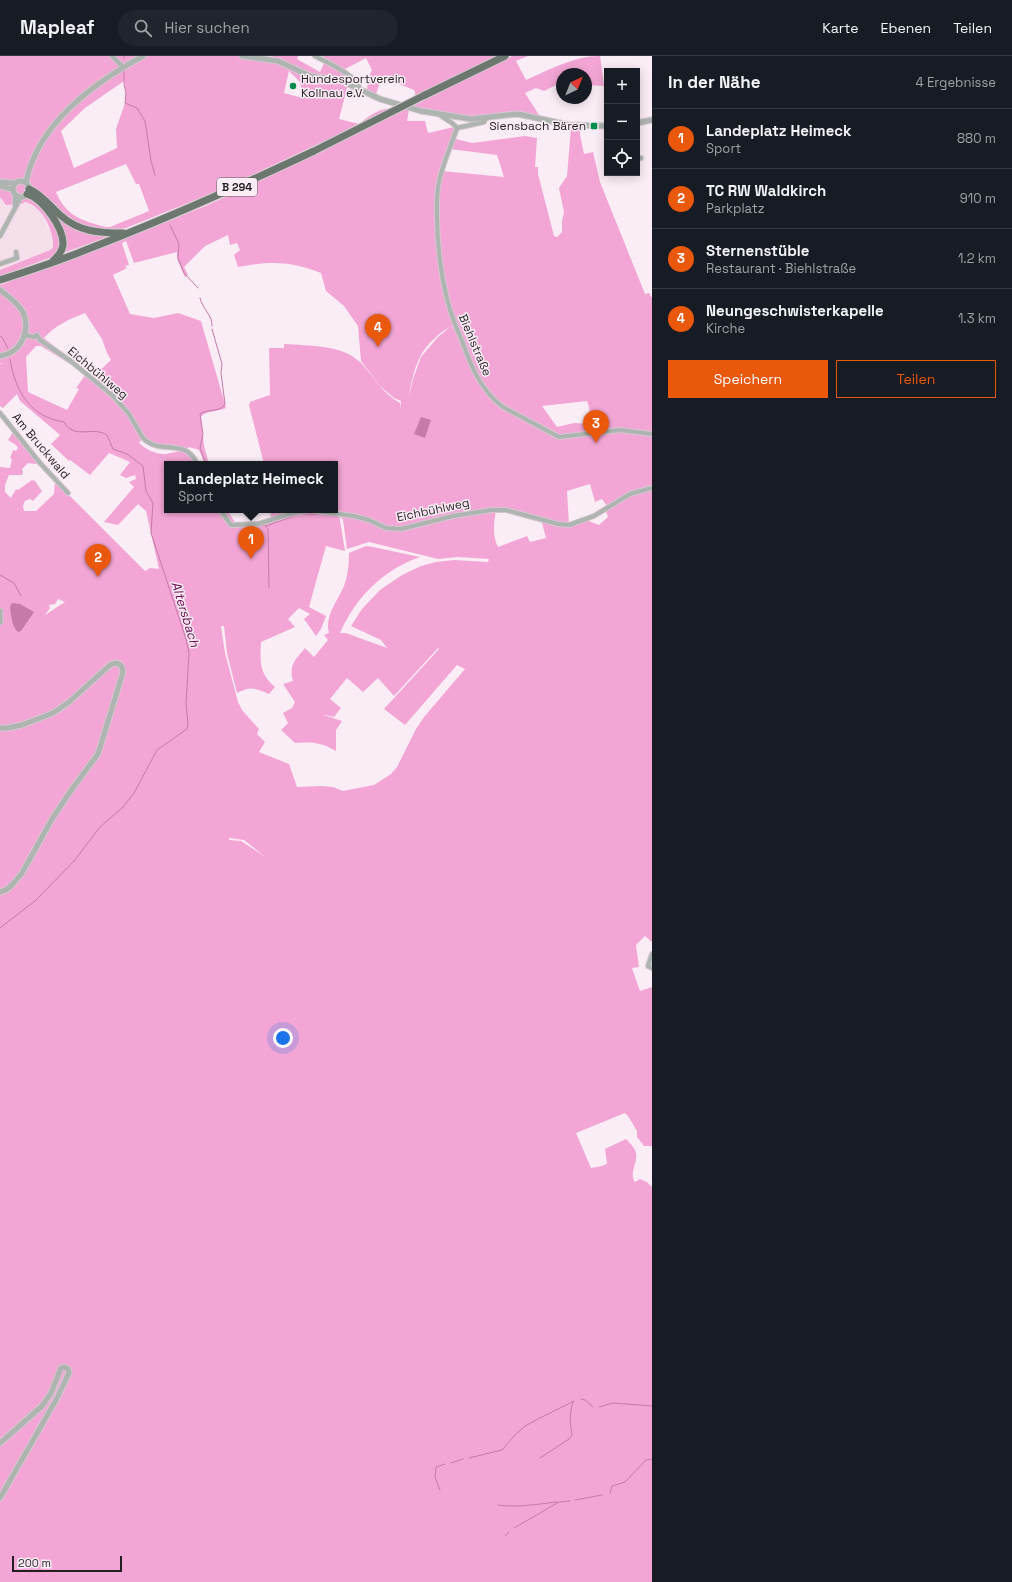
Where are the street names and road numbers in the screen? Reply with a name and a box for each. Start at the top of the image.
road number: B 294 [217,178,257,196]
street label: Biehlstraße [455,312,495,378]
street label: Eichbühlweg [65,343,131,403]
street label: Am Bruckwald [9,410,73,482]
street label: Eichbühlweg [395,494,471,526]

